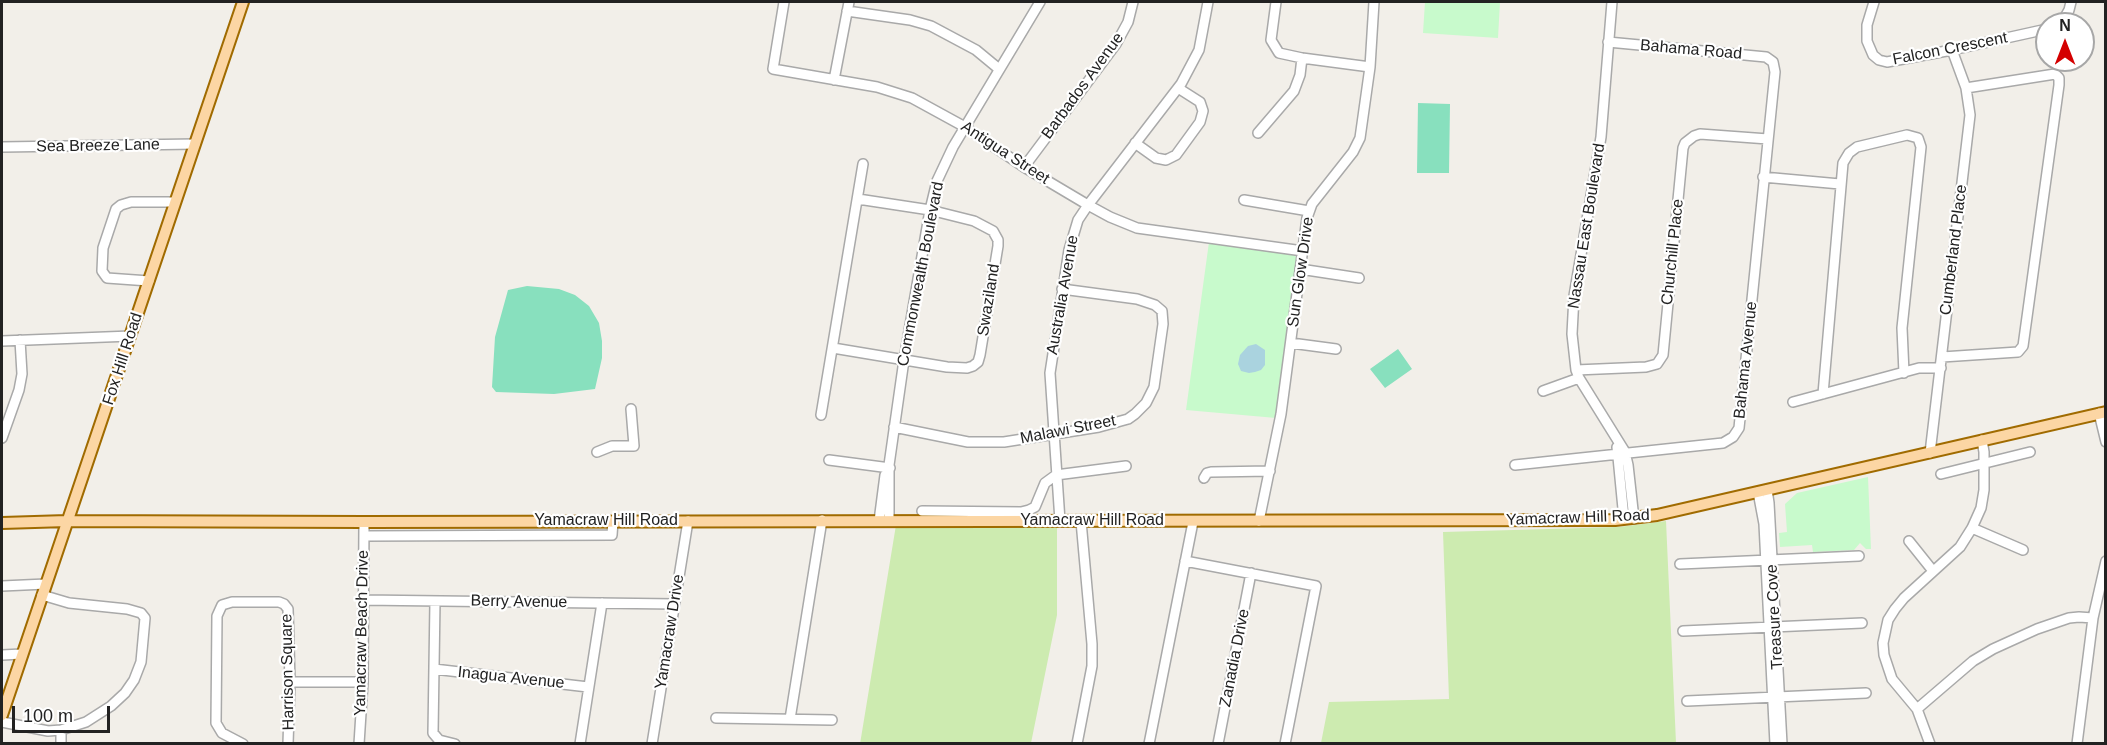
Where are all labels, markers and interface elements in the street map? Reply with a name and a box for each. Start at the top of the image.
north arrow [2035,12,2095,72]
text: N [2059,17,2071,34]
street label: Falcon Crescent [1891,28,2009,70]
street label: Barbados Avenue [1038,29,1128,143]
street label: Bahama Road [1639,36,1743,64]
street label: Antigua Street [957,117,1053,189]
street label: Sea Breeze Lane [36,135,160,157]
street label: Nassau East Boulevard [1564,142,1610,310]
street label: Commonwealth Boulevard [894,180,948,368]
street label: Cumberland Place [1936,184,1972,316]
street label: Churchill Place [1658,198,1688,306]
street label: Sun Glow Drive [1284,216,1318,328]
street label: Australia Avenue [1043,234,1083,356]
street label: Swaziland [974,262,1004,338]
street label: Bahama Avenue [1730,300,1762,420]
street label: Fox Hill Road [99,310,147,408]
street label: Malawi Street [1019,411,1117,449]
street label: Yamacraw Hill Road [1506,506,1650,530]
street label: Yamacraw Hill Road [534,511,678,531]
street label: Yamacraw Hill Road [1020,511,1164,531]
street label: Yamacraw Beach Drive [351,550,373,716]
street label: Treasure Cove [1763,564,1787,670]
street label: Yamacraw Drive [651,573,689,691]
street label: Berry Avenue [471,592,567,612]
street label: Zanadia Drive [1216,607,1254,709]
street label: Harrison Square [277,614,299,730]
street label: Inagua Avenue [457,663,565,693]
scale bar [15,694,112,732]
text: 100 m [23,706,73,726]

